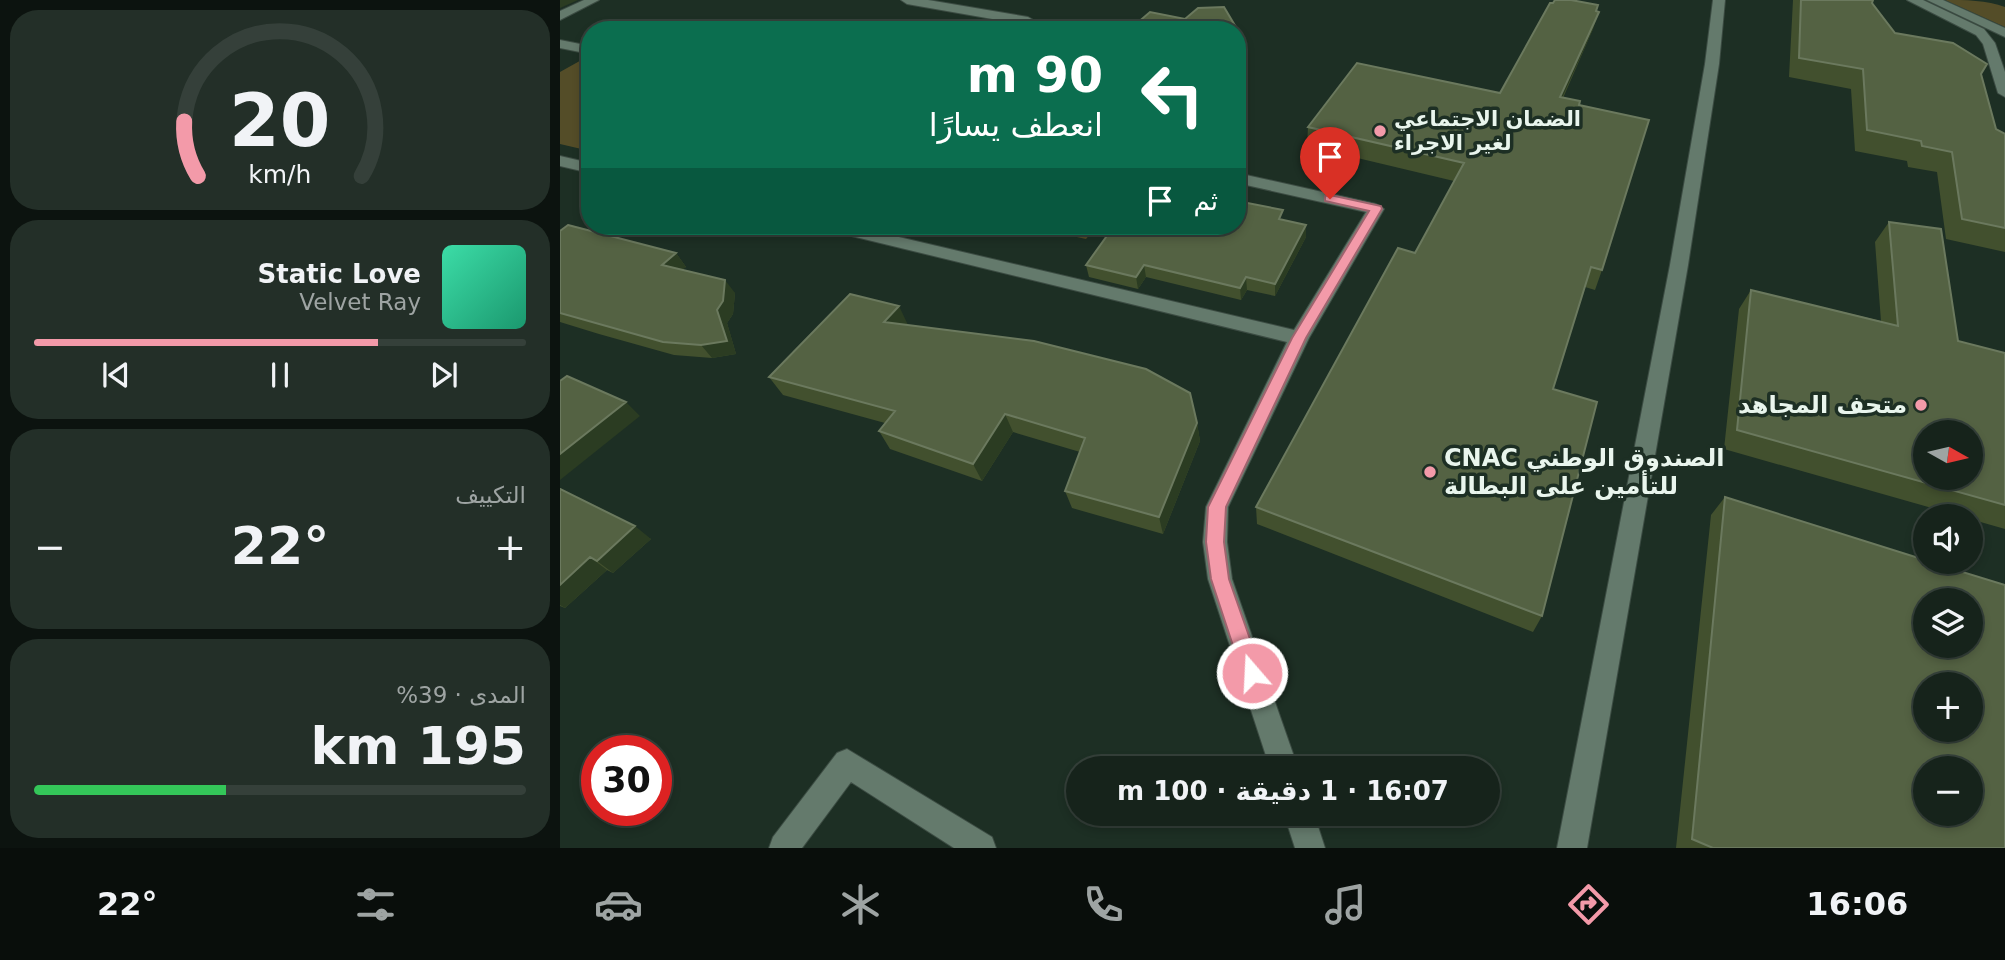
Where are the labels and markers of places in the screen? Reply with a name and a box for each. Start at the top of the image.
place label: الضمان الاجتماعي لغير الاجراء [1394,107,1581,155]
marker: الضمان الاجتماعي لغير الاجراء [1372,123,1388,139]
pin [1300,127,1360,199]
place label: متحف المجاهد [1738,391,1907,419]
marker: متحف المجاهد [1913,397,1929,413]
place label: CNAC الصندوق الوطني للتأمين على البطالة [1444,444,1725,500]
marker: CNAC الصندوق الوطني للتأمين على البطالة [1422,464,1438,480]

